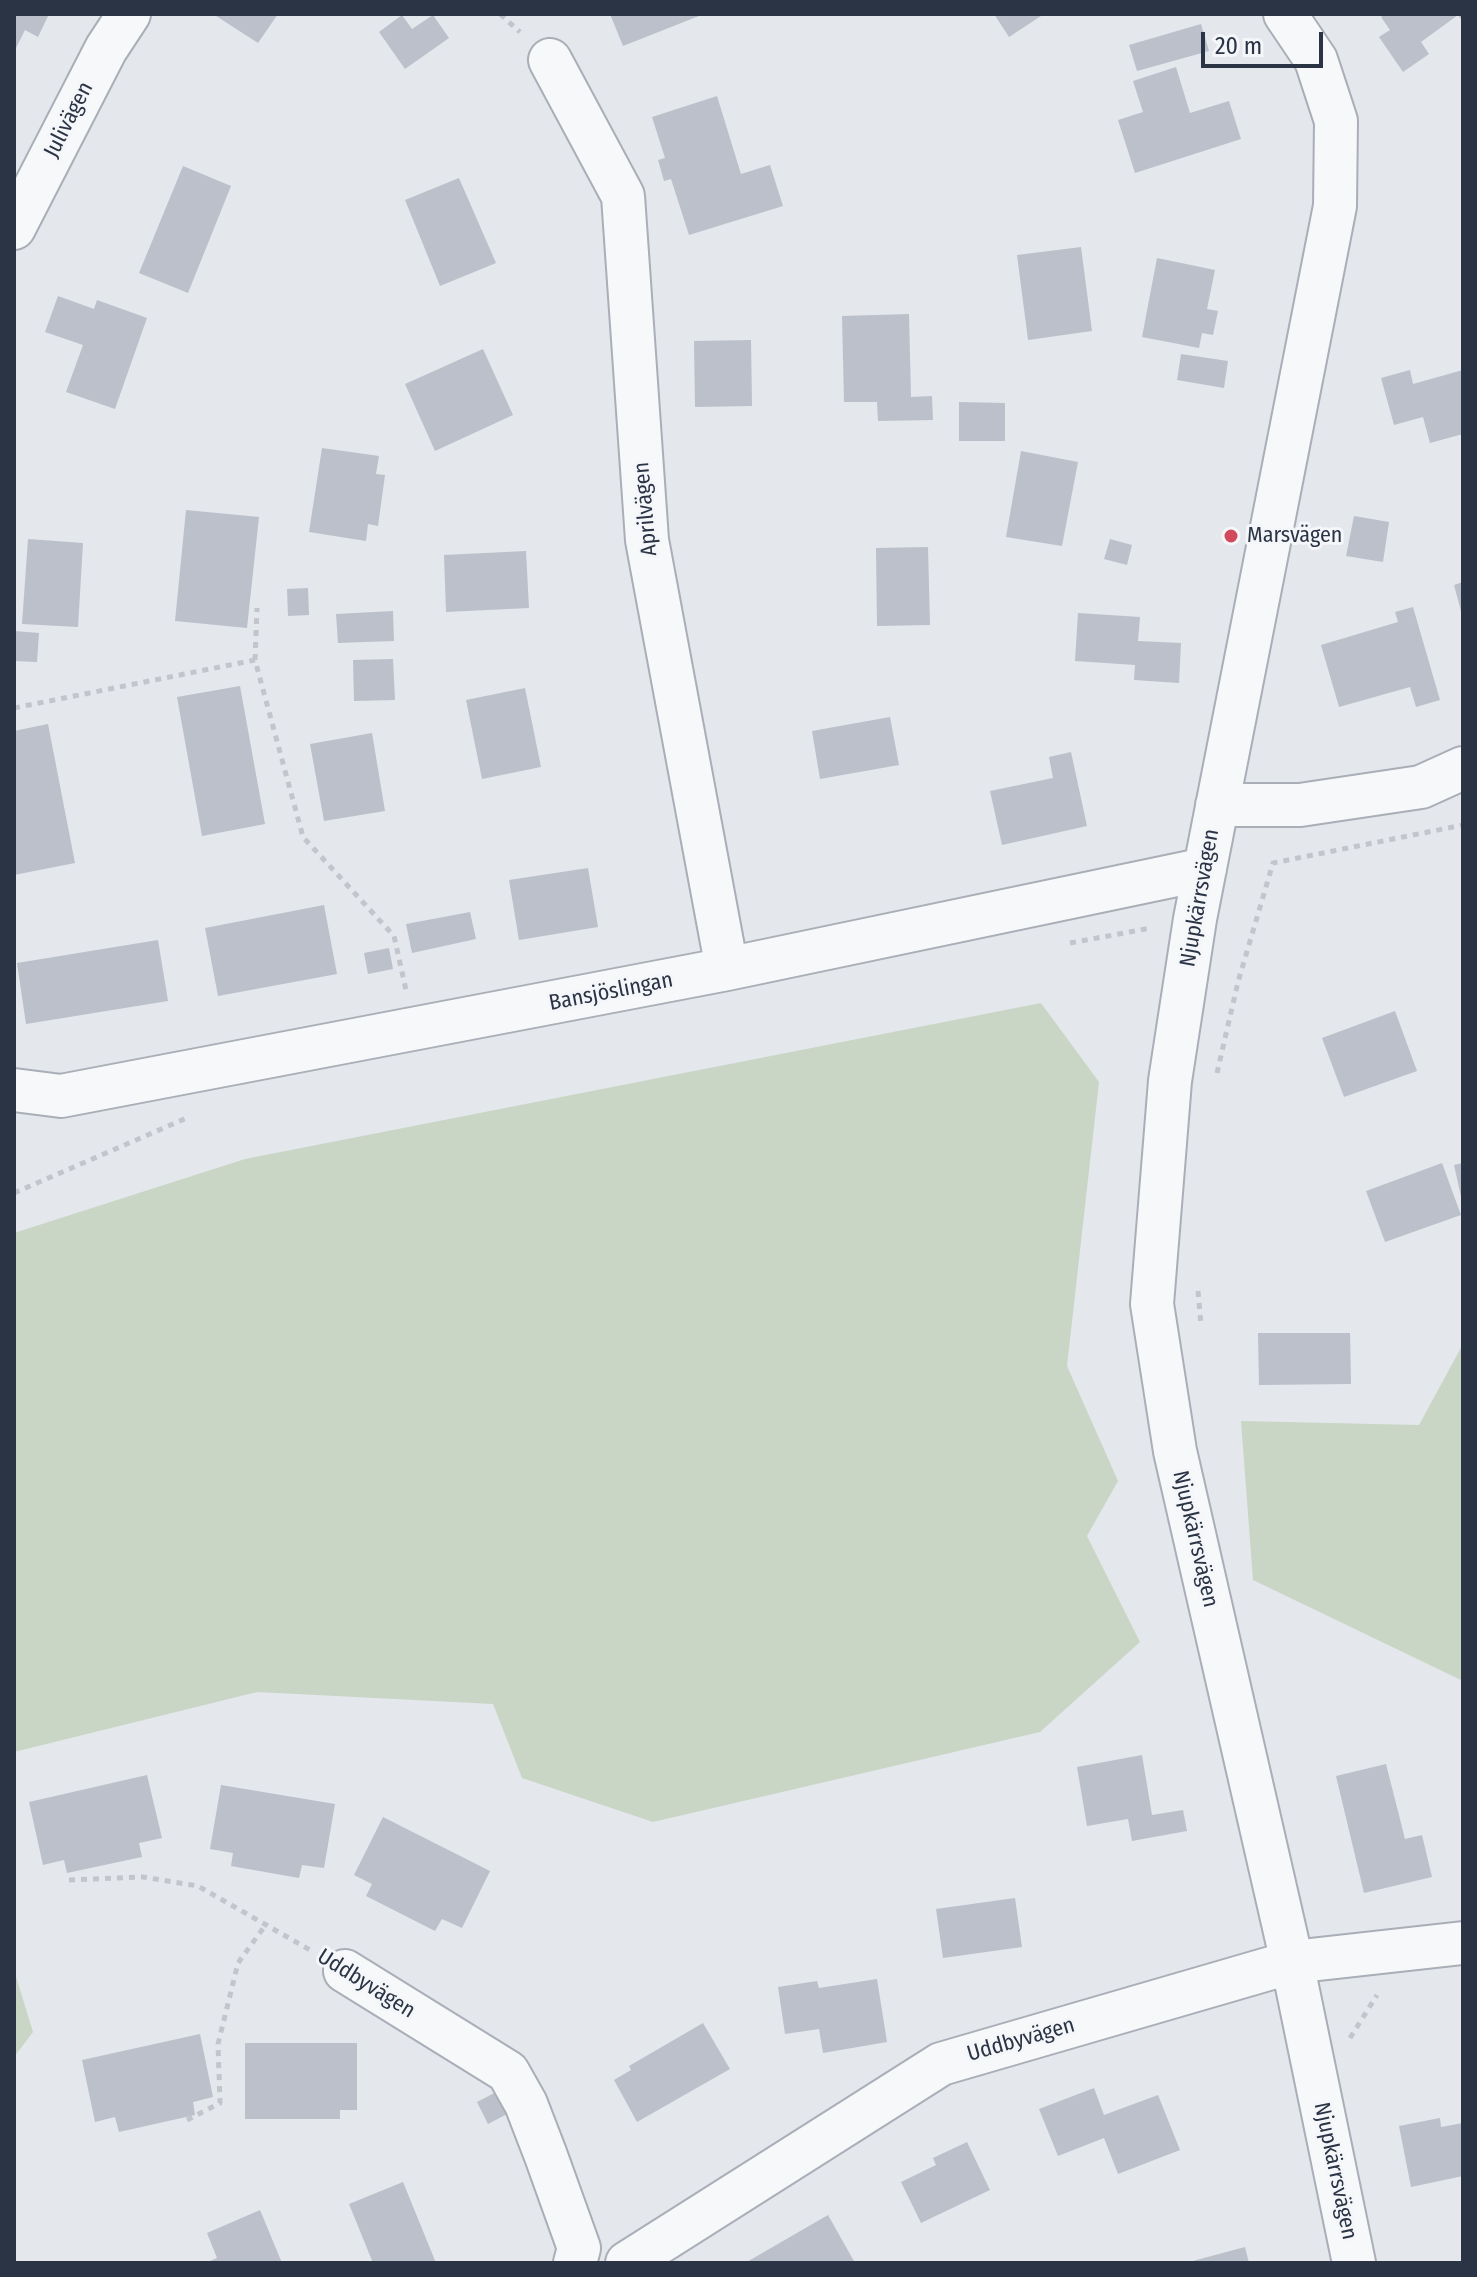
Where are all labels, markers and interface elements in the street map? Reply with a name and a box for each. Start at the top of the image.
scale bar [1205,16,1327,66]
text: 20 m [1215,32,1262,60]
street label: Julivägen [39,78,99,162]
street label: Aprilvägen [629,461,663,557]
place label: Marsvägen [1247,523,1342,549]
marker: Marsvägen [1222,527,1240,545]
street label: Njupkärrsvägen [1175,827,1225,969]
street label: Bansjöslingan [547,967,675,1017]
street label: Njupkärrsvägen [1166,1468,1224,1610]
street label: Uddbyvägen [312,1944,420,2024]
street label: Uddbyvägen [964,2012,1078,2068]
street label: Njupkärrsvägen [1308,2100,1362,2242]

